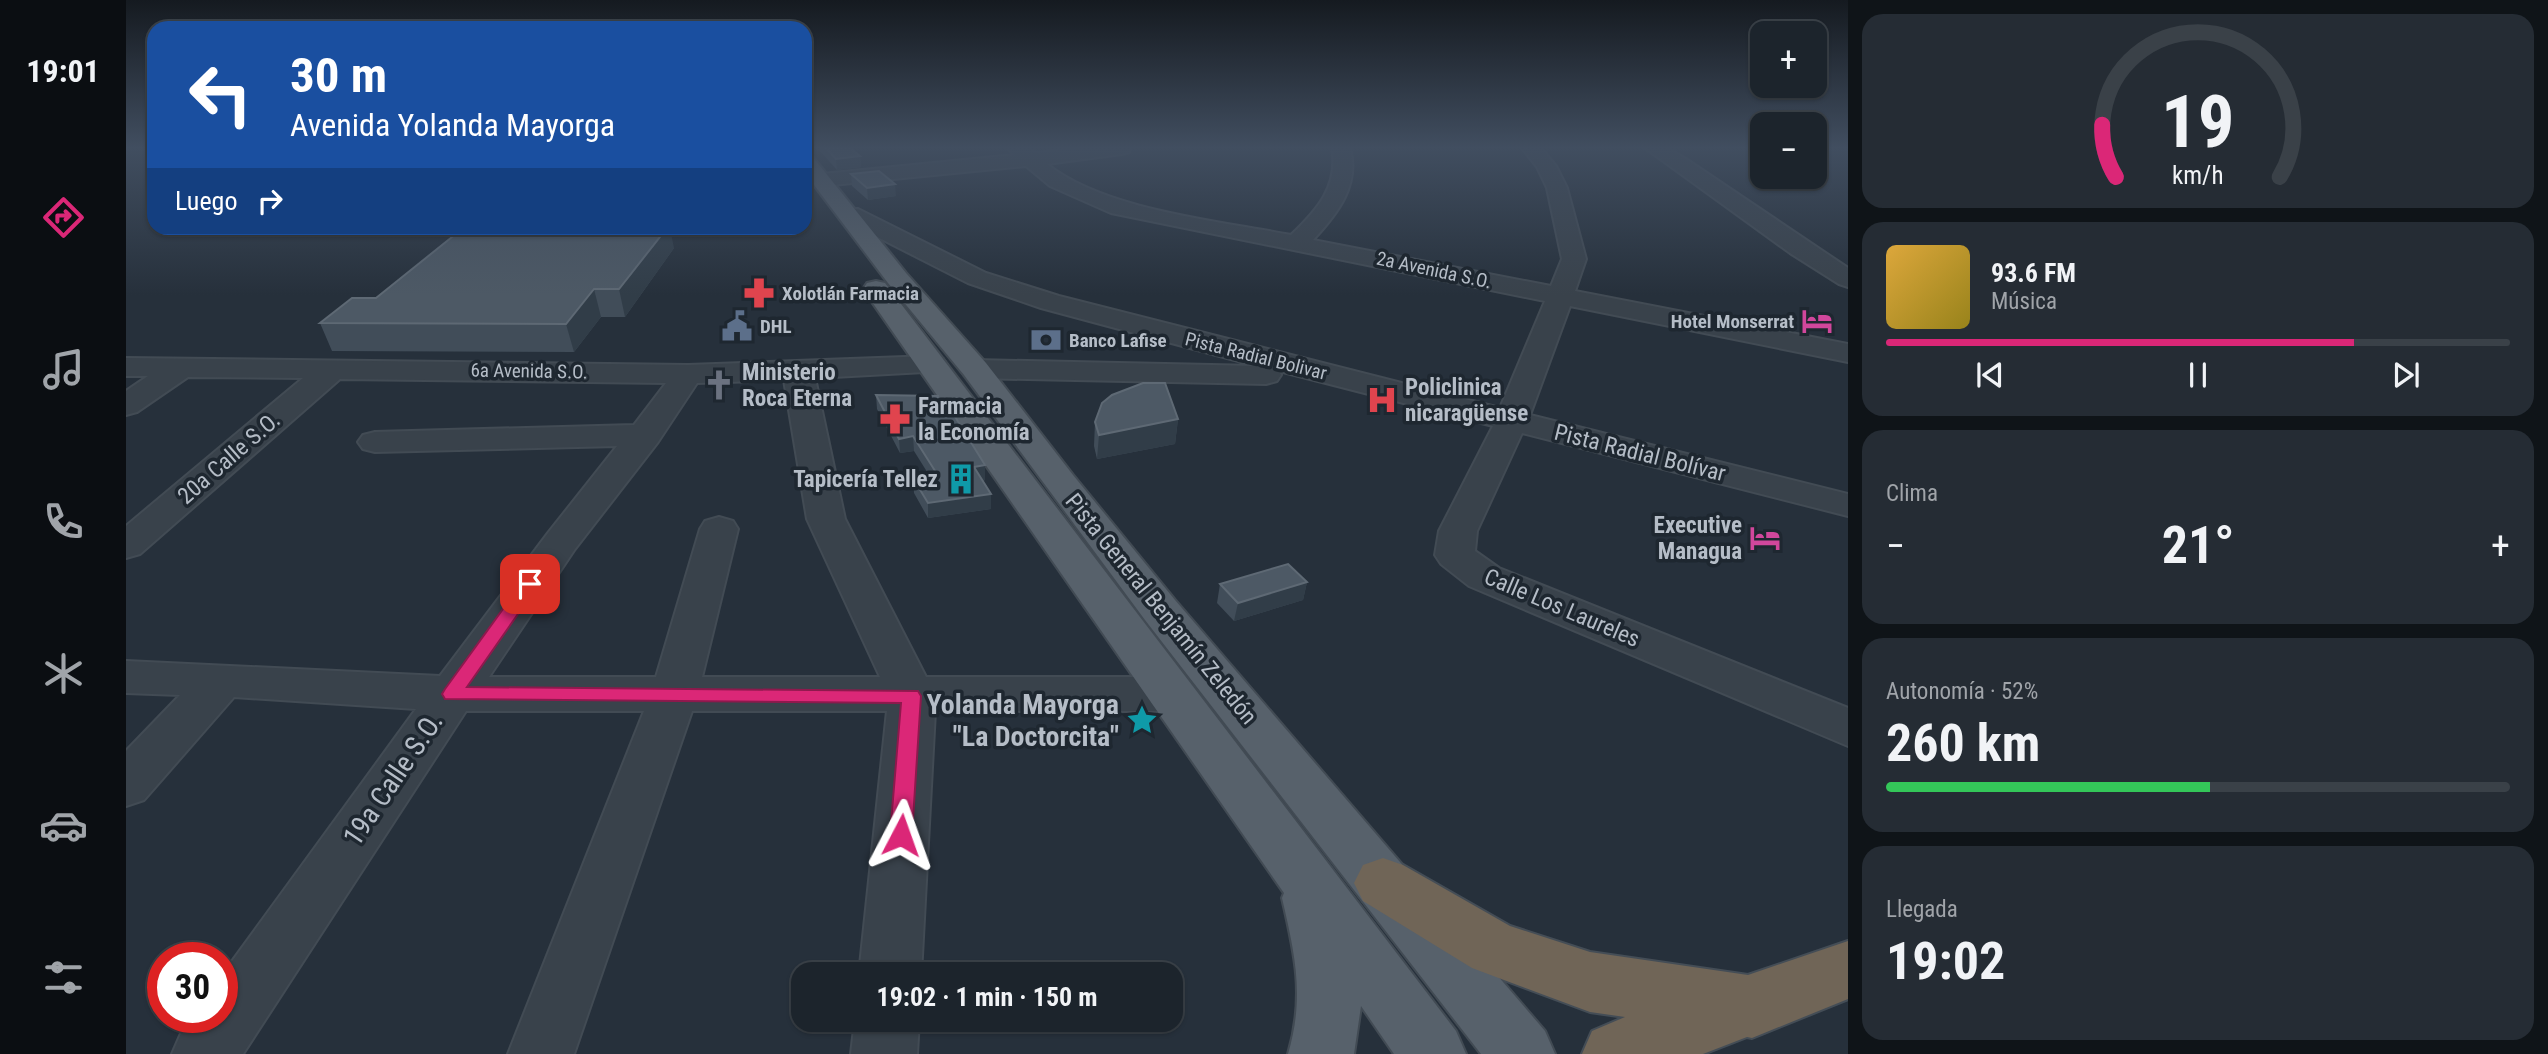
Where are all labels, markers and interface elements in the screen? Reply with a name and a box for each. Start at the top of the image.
map controls [1750,21,1827,189]
button: + [1750,21,1827,98]
text: 30 m [290,47,387,104]
icon: left [175,49,266,140]
text: 19:01 [26,52,100,90]
text: 19 [2161,79,2235,165]
text: Avenida Yolanda Mayorga [290,106,615,144]
button: − [1750,112,1827,189]
text: km/h [2172,161,2224,190]
icon: right [251,182,289,220]
text: Luego [175,186,237,216]
icon: directions [39,193,88,242]
street label: 2a Avenida S.O. [1374,247,1494,293]
text: 93.6 FM [1991,258,2076,288]
pharmacy icon: Xolotlán Farmacia [742,276,776,310]
place label: Xolotlán Farmacia [782,282,919,305]
text: Música [1991,288,2057,315]
hotel icon: Hotel Monserrat [1800,304,1834,338]
public building icon: DHL [720,309,754,343]
place label: Hotel Monserrat [1671,310,1794,333]
place label: DHL [760,315,792,338]
bank icon: Banco Lafise [1029,323,1063,357]
street label: Pista Radial Bolivar [1183,327,1329,385]
place label: Banco Lafise [1069,329,1167,352]
icon: music [39,345,88,394]
icon: previous [1971,356,2009,394]
icon: pause [2179,356,2217,394]
icon: next [2387,356,2425,394]
street label: 6a Avenida S.O. [470,358,588,384]
place label: Ministerio Roca Eterna [742,359,852,412]
church icon: Ministerio Roca Eterna [702,368,736,402]
place label: Policlinica nicaragüense [1405,374,1528,427]
hospital icon: Policlinica nicaragüense [1365,383,1399,417]
place label: Farmacia la Economía [918,393,1030,446]
pharmacy icon: Farmacia la Economía [878,402,912,436]
street label: 20a Calle S.O. [172,406,286,510]
street label: Pista Radial Bolívar [1552,419,1728,487]
building icon: Tapicería Tellez [944,462,978,496]
place label: Tapicería Tellez [793,466,938,493]
text: Clima [1886,480,1938,507]
street label: Pista General Benjamín Zeledón [1060,488,1262,730]
icon: phone [39,497,88,546]
place label: Executive Managua [1654,512,1742,565]
text: 21° [2162,515,2234,576]
hotel icon: Executive Managua [1748,521,1782,555]
text: − [1886,524,1905,568]
text: + [2491,524,2510,568]
pin [500,554,560,614]
street label: Calle Los Laureles [1480,563,1644,653]
icon: arrive [511,565,549,603]
icon: climate [39,649,88,698]
text: Autonomía · 52% [1886,678,2038,705]
place label: Yolanda Mayorga "La Doctorcita" [927,688,1119,753]
place icon: Yolanda Mayorga "La Doctorcita" [1125,703,1159,737]
street label: 19a Calle S.O. [336,706,450,852]
text: 260 km [1886,713,2040,774]
position arrow [864,798,938,872]
icon: car [39,801,88,850]
text: Llegada [1886,896,1958,923]
text: 19:02 [1886,931,2005,992]
speed limit sign: 30 [147,942,238,1033]
icon: filters [39,953,88,1002]
text: 19:02 · 1 min · 150 m [877,982,1097,1012]

